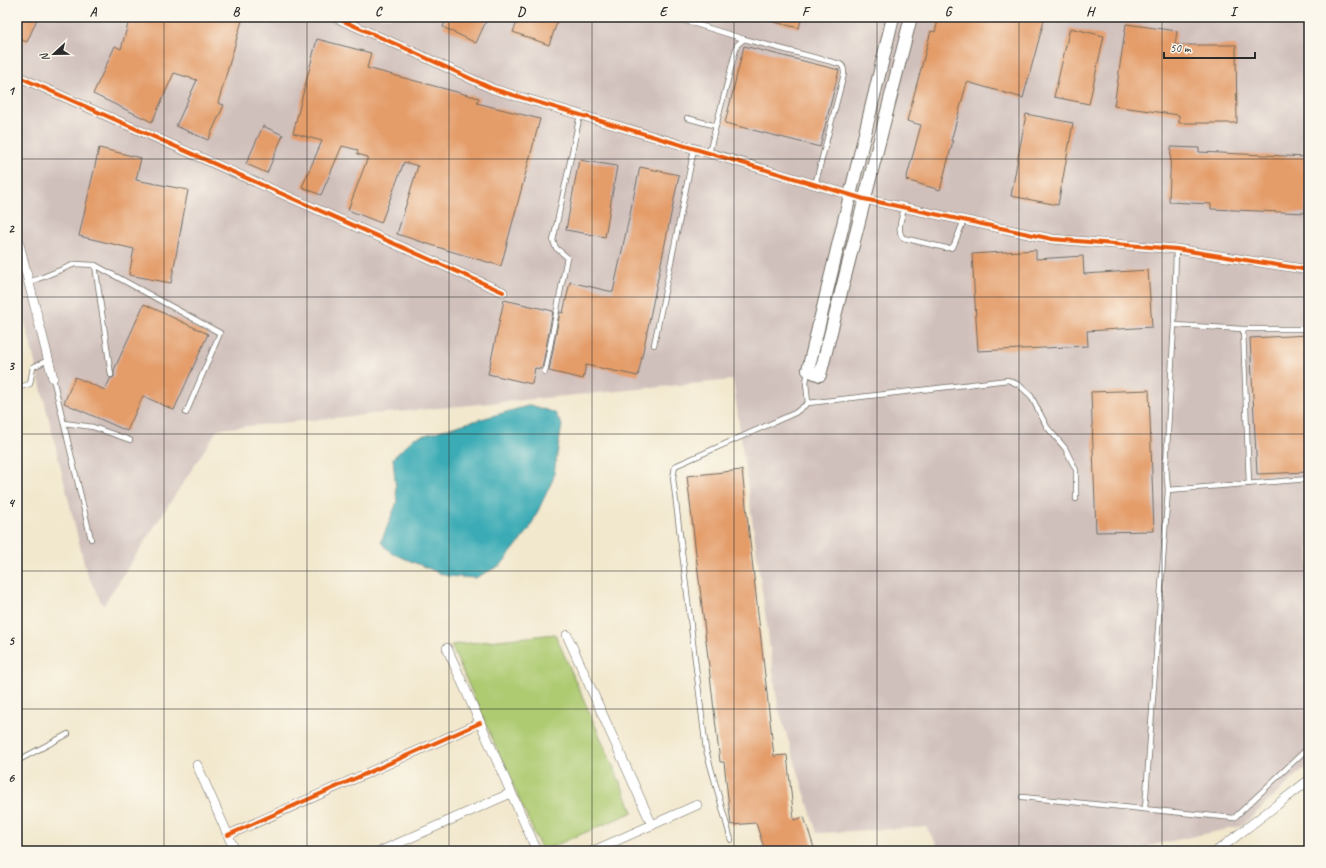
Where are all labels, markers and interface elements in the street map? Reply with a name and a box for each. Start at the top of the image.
text: A [90,4,98,20]
text: B [233,4,241,20]
text: C [375,4,383,20]
text: D [517,4,526,20]
text: E [660,4,669,20]
text: F [802,4,811,20]
text: G [945,4,953,20]
text: H [1086,4,1096,20]
text: I [1230,4,1239,20]
north arrow [34,34,74,74]
scale bar [1164,34,1255,60]
text: 50 m [1170,40,1192,56]
text: N [36,50,52,64]
text: 1 [8,83,16,99]
text: 2 [8,221,15,237]
text: 3 [8,358,15,374]
text: 4 [8,495,16,511]
text: 5 [8,633,15,649]
text: 6 [8,770,15,786]

